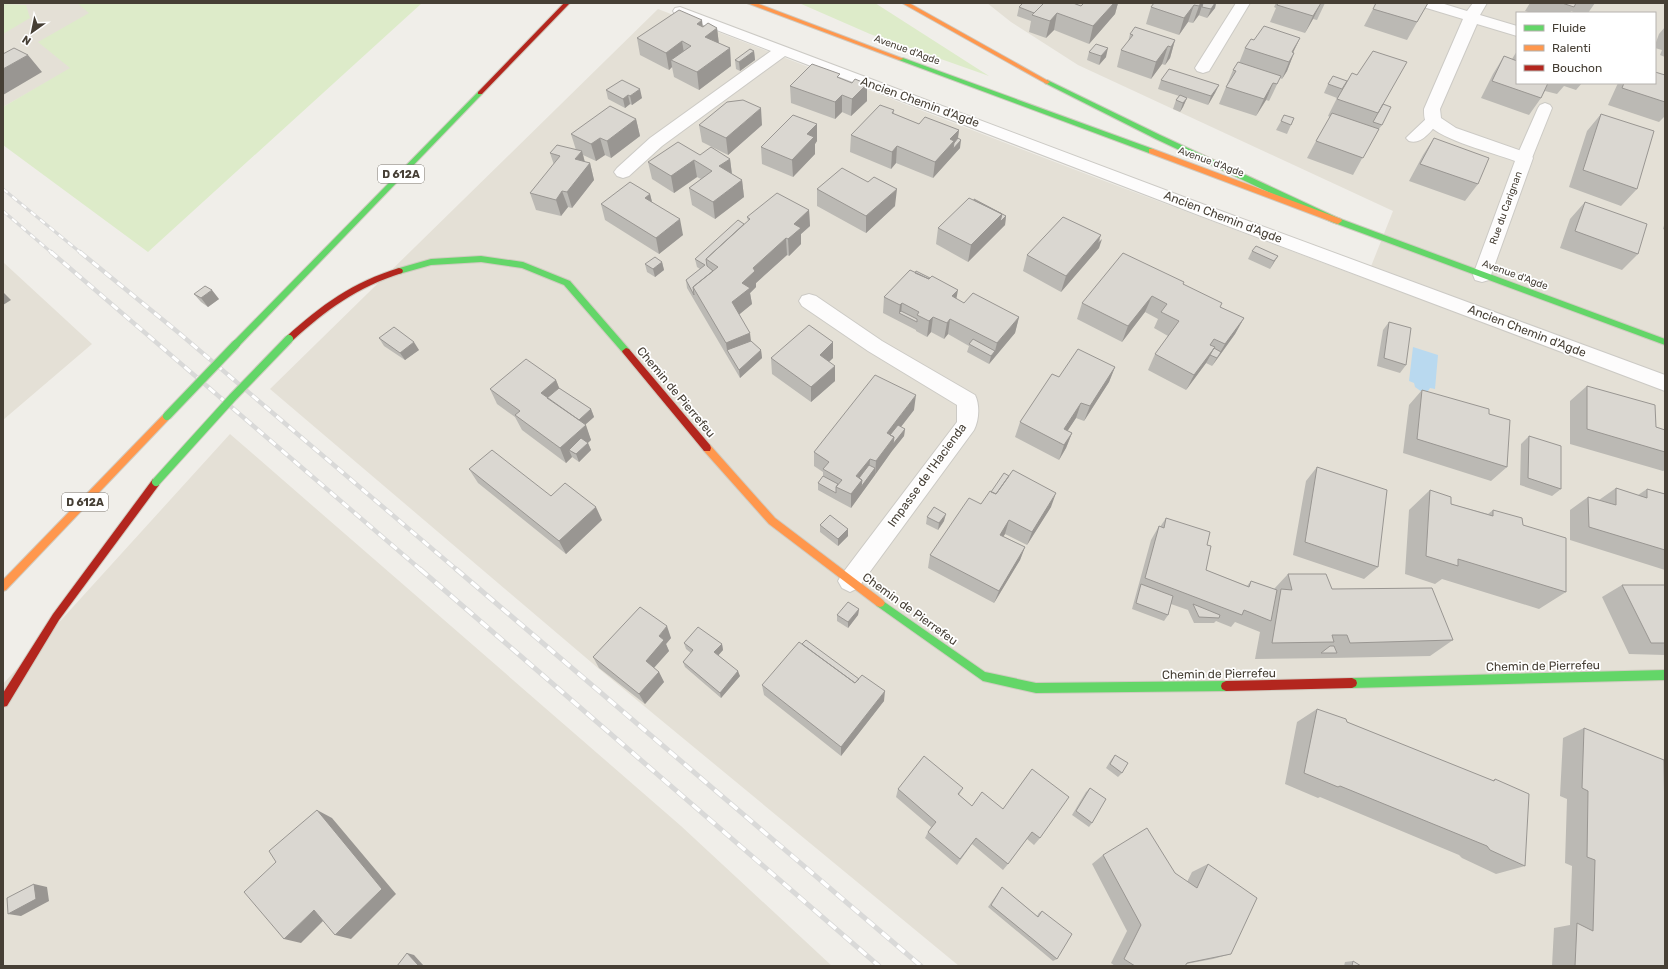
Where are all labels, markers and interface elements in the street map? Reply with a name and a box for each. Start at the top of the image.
north arrow [12,12,52,52]
legend [1516,12,1656,84]
text: Fluide [1552,21,1586,35]
text: N [20,32,34,48]
street label: Avenue d'Agde [872,33,942,68]
text: Ralenti [1552,41,1591,55]
text: Bouchon [1552,61,1602,75]
street label: Ancien Chemin d'Agde [859,74,982,130]
street label: Avenue d'Agde [1176,145,1246,180]
road number: D 612A [378,165,424,183]
street label: Rue du Carignan [1487,170,1525,246]
street label: Ancien Chemin d'Agde [1162,188,1284,246]
street label: Avenue d'Agde [1480,258,1550,293]
street label: Ancien Chemin d'Agde [1466,302,1588,360]
street label: Chemin de Pierrefeu [634,344,718,440]
street label: Impasse de l'Hacienda [885,421,969,529]
road number: D 612A [62,493,108,511]
street label: Chemin de Pierrefeu [860,570,960,648]
street label: Chemin de Pierrefeu [1486,658,1600,674]
street label: Chemin de Pierrefeu [1162,666,1276,682]

